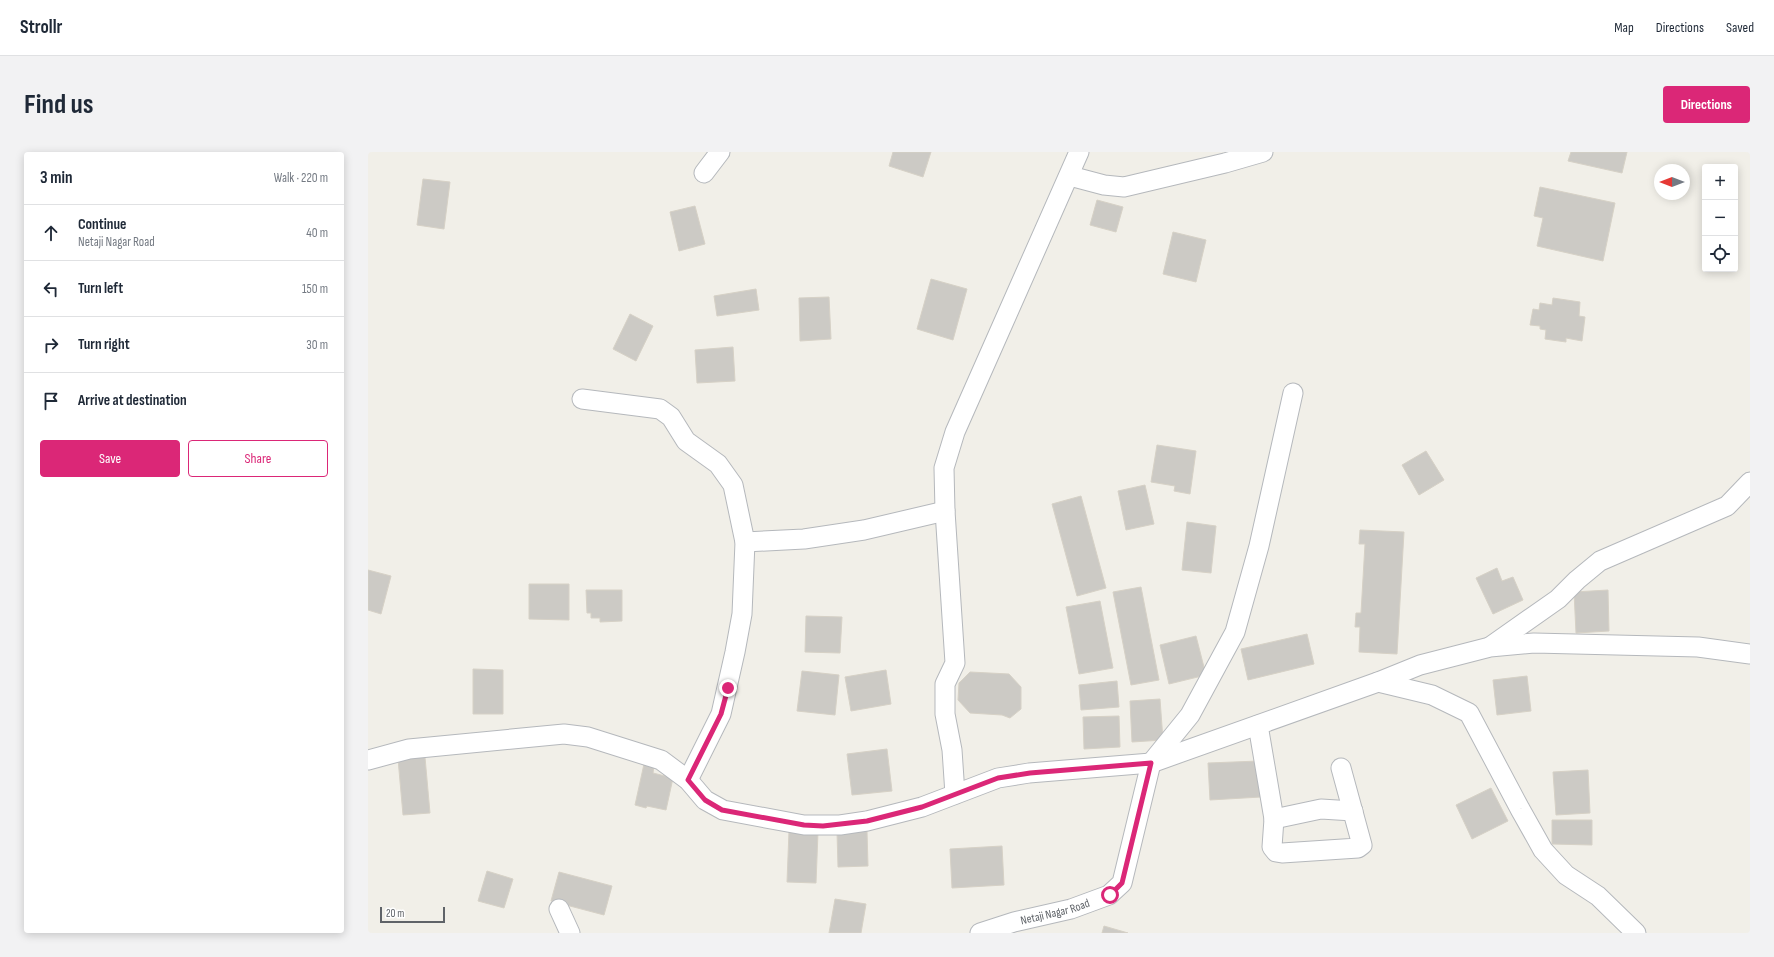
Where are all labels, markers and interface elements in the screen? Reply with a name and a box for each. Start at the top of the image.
text: Strollr [20,16,62,39]
text: Map [1614,19,1634,36]
text: Directions [1656,19,1704,36]
text: Saved [1726,19,1754,36]
button: Directions [1663,86,1750,123]
text: Find us [24,88,93,121]
north arrow [1654,164,1690,200]
map controls [1702,164,1738,272]
button: + [1702,164,1738,200]
text: 3 min [40,168,73,188]
text: Walk · 220 m [274,170,328,186]
button: − [1702,200,1738,236]
text: Continue [78,215,127,234]
icon: ahead [40,222,62,244]
text: 40 m [306,225,328,241]
text: Netaji Nagar Road [78,234,155,250]
button: locate [1702,236,1738,272]
icon: left [40,278,62,300]
text: Turn left [78,279,123,298]
text: 150 m [302,281,328,297]
icon: right [40,334,62,356]
text: Turn right [78,335,130,354]
text: 30 m [306,337,328,353]
icon: arrive [40,390,62,412]
text: Arrive at destination [78,391,187,410]
button: Save [40,440,180,477]
button: Share [188,440,328,477]
route end [719,679,737,697]
route start [1101,886,1119,904]
street label: Netaji Nagar Road [1019,896,1092,928]
scale bar [380,905,445,924]
text: 20 m [386,907,404,920]

